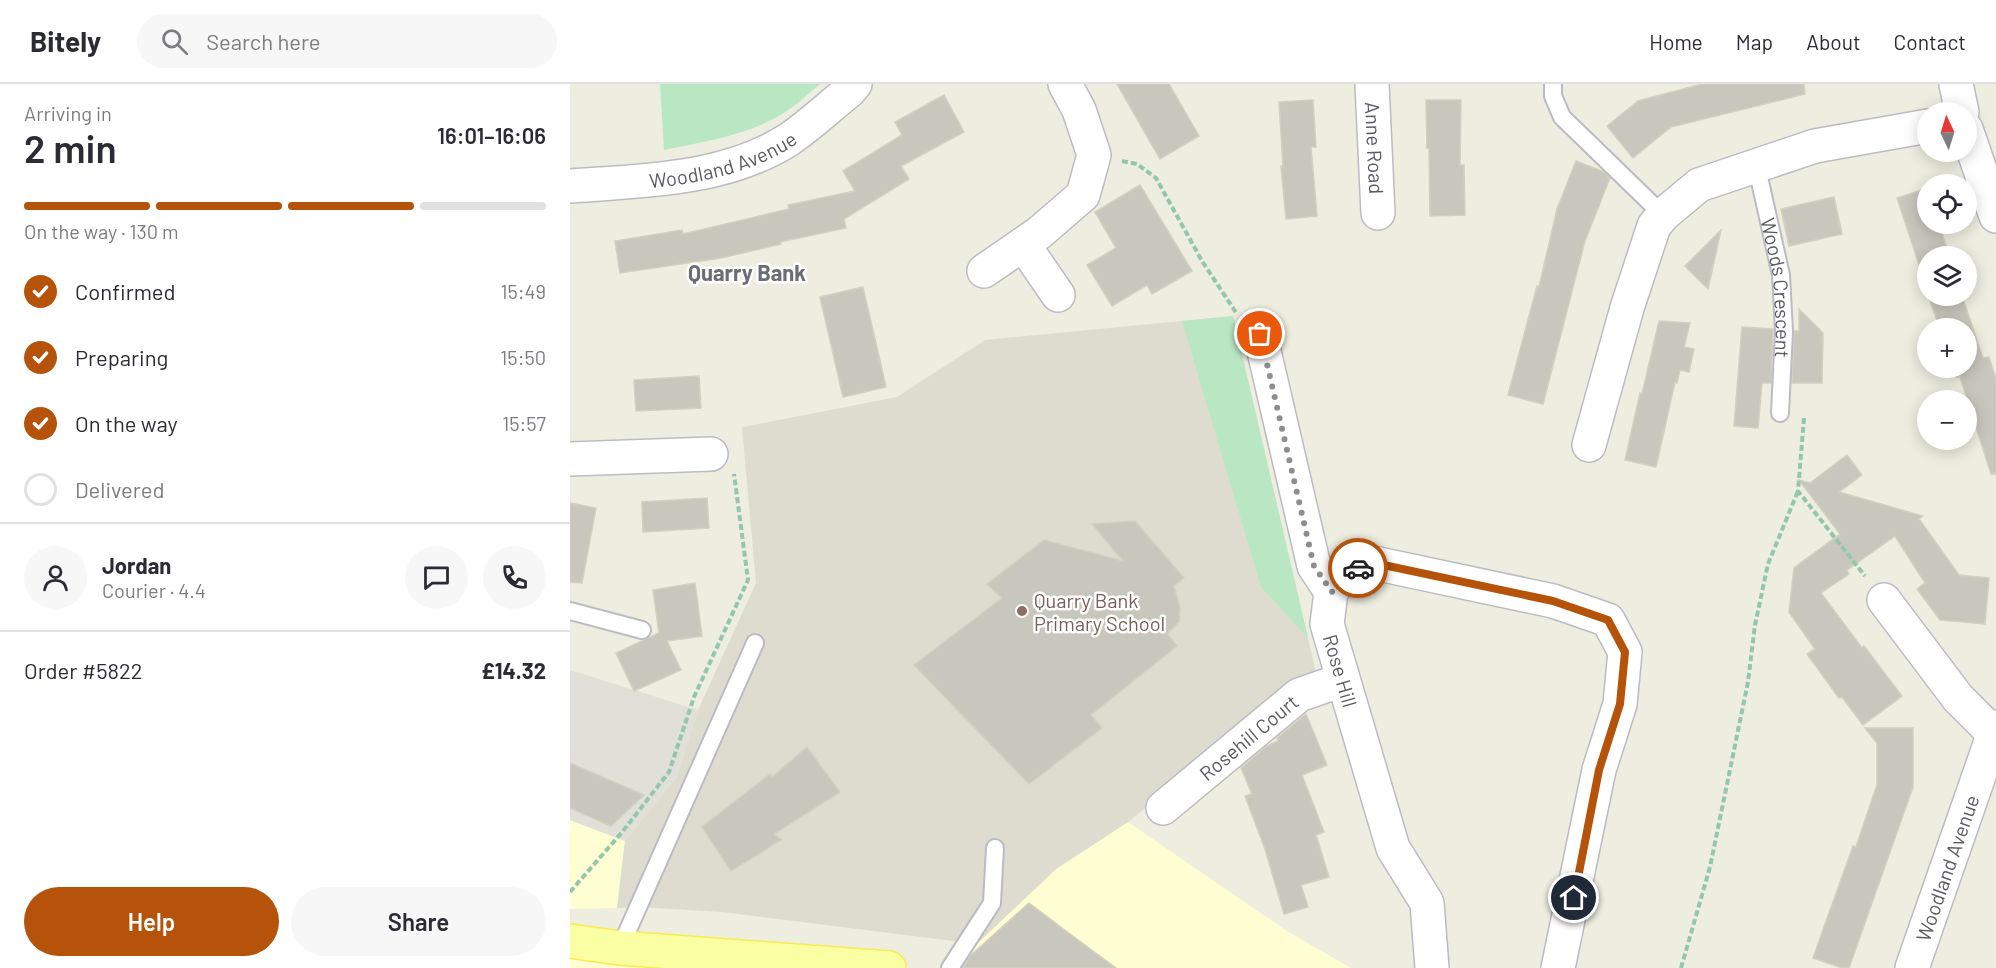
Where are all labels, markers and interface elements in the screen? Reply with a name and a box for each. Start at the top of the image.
search box [137,14,557,68]
text: Bitely [30,24,101,58]
icon: search [158,25,191,58]
text: Search here [206,28,321,54]
text: Home [1649,29,1703,54]
text: Map [1736,29,1773,54]
text: About [1806,29,1861,54]
text: Contact [1894,29,1966,54]
text: Arriving in [24,101,112,125]
street label: Anne Road [1361,101,1389,195]
north arrow [1917,102,1977,162]
map controls [1917,102,1977,450]
text: 16:01–16:06 [437,122,546,148]
text: 2 min [24,124,117,171]
street label: Woodland Avenue [648,126,801,192]
button: locate [1917,174,1977,234]
street label: Woods Crescent [1756,215,1796,358]
text: On the way · 130 m [24,219,179,243]
button: layers [1917,246,1977,306]
district label: Quarry Bank [688,259,806,285]
icon: check [24,275,57,308]
text: Confirmed [75,278,175,304]
text: 15:49 [501,279,546,303]
pin [1234,308,1285,359]
icon: bag [1243,317,1276,350]
button: + [1917,318,1977,378]
icon: check [24,341,57,374]
text: Preparing [75,344,168,370]
text: 15:50 [500,345,546,369]
button: − [1917,390,1977,450]
icon: check [24,407,57,440]
text: On the way [75,410,178,436]
text: 15:57 [502,411,546,435]
text: Delivered [75,476,164,502]
courier [1328,538,1388,598]
button: person [24,546,87,609]
button: chat [405,546,468,609]
button: phone [483,546,546,609]
text: Jordan [102,552,171,578]
icon: car [1342,552,1375,585]
text: Courier · 4.4 [102,578,206,602]
place label: Quarry Bank Primary School [1034,588,1165,635]
marker: Quarry Bank Primary School [1015,604,1029,618]
street label: Rose Hill [1319,631,1363,710]
text: Order #5822 [24,657,143,683]
text: £14.32 [481,657,546,683]
street label: Rosehill Court [1194,689,1303,785]
street label: Woodland Avenue [1910,792,1983,944]
pin [1548,872,1599,923]
icon: home [1557,881,1590,914]
button: Help [24,887,279,956]
button: Share [291,887,546,956]

